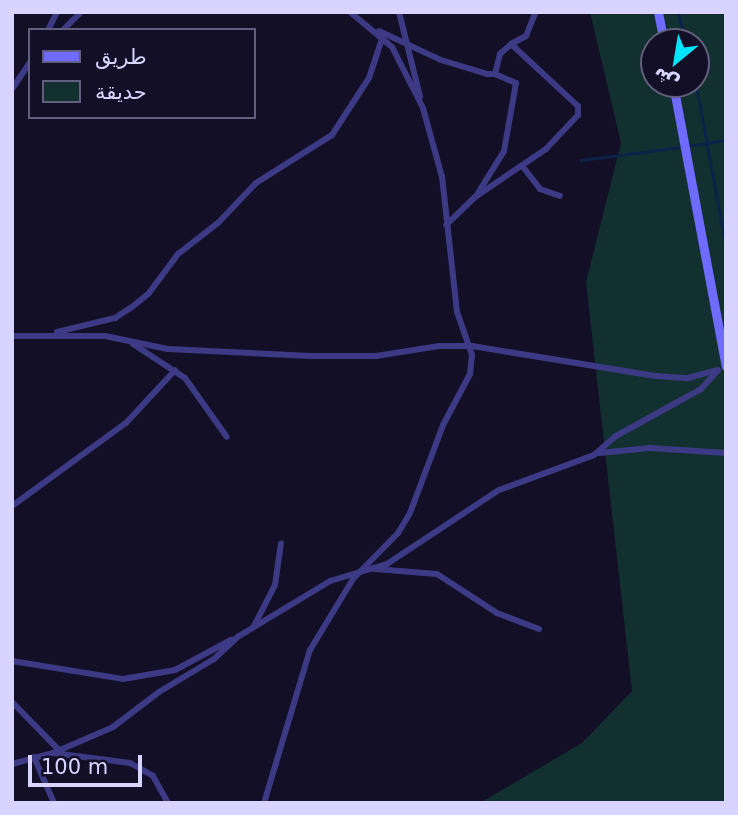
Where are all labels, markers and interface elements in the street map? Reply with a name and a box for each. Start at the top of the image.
legend [28,28,256,119]
north arrow [640,28,710,98]
text: طريق [95,45,147,69]
text: ش [649,63,682,96]
text: حديقة [95,80,147,104]
scale bar [32,742,145,786]
text: 100 m [41,755,108,779]

